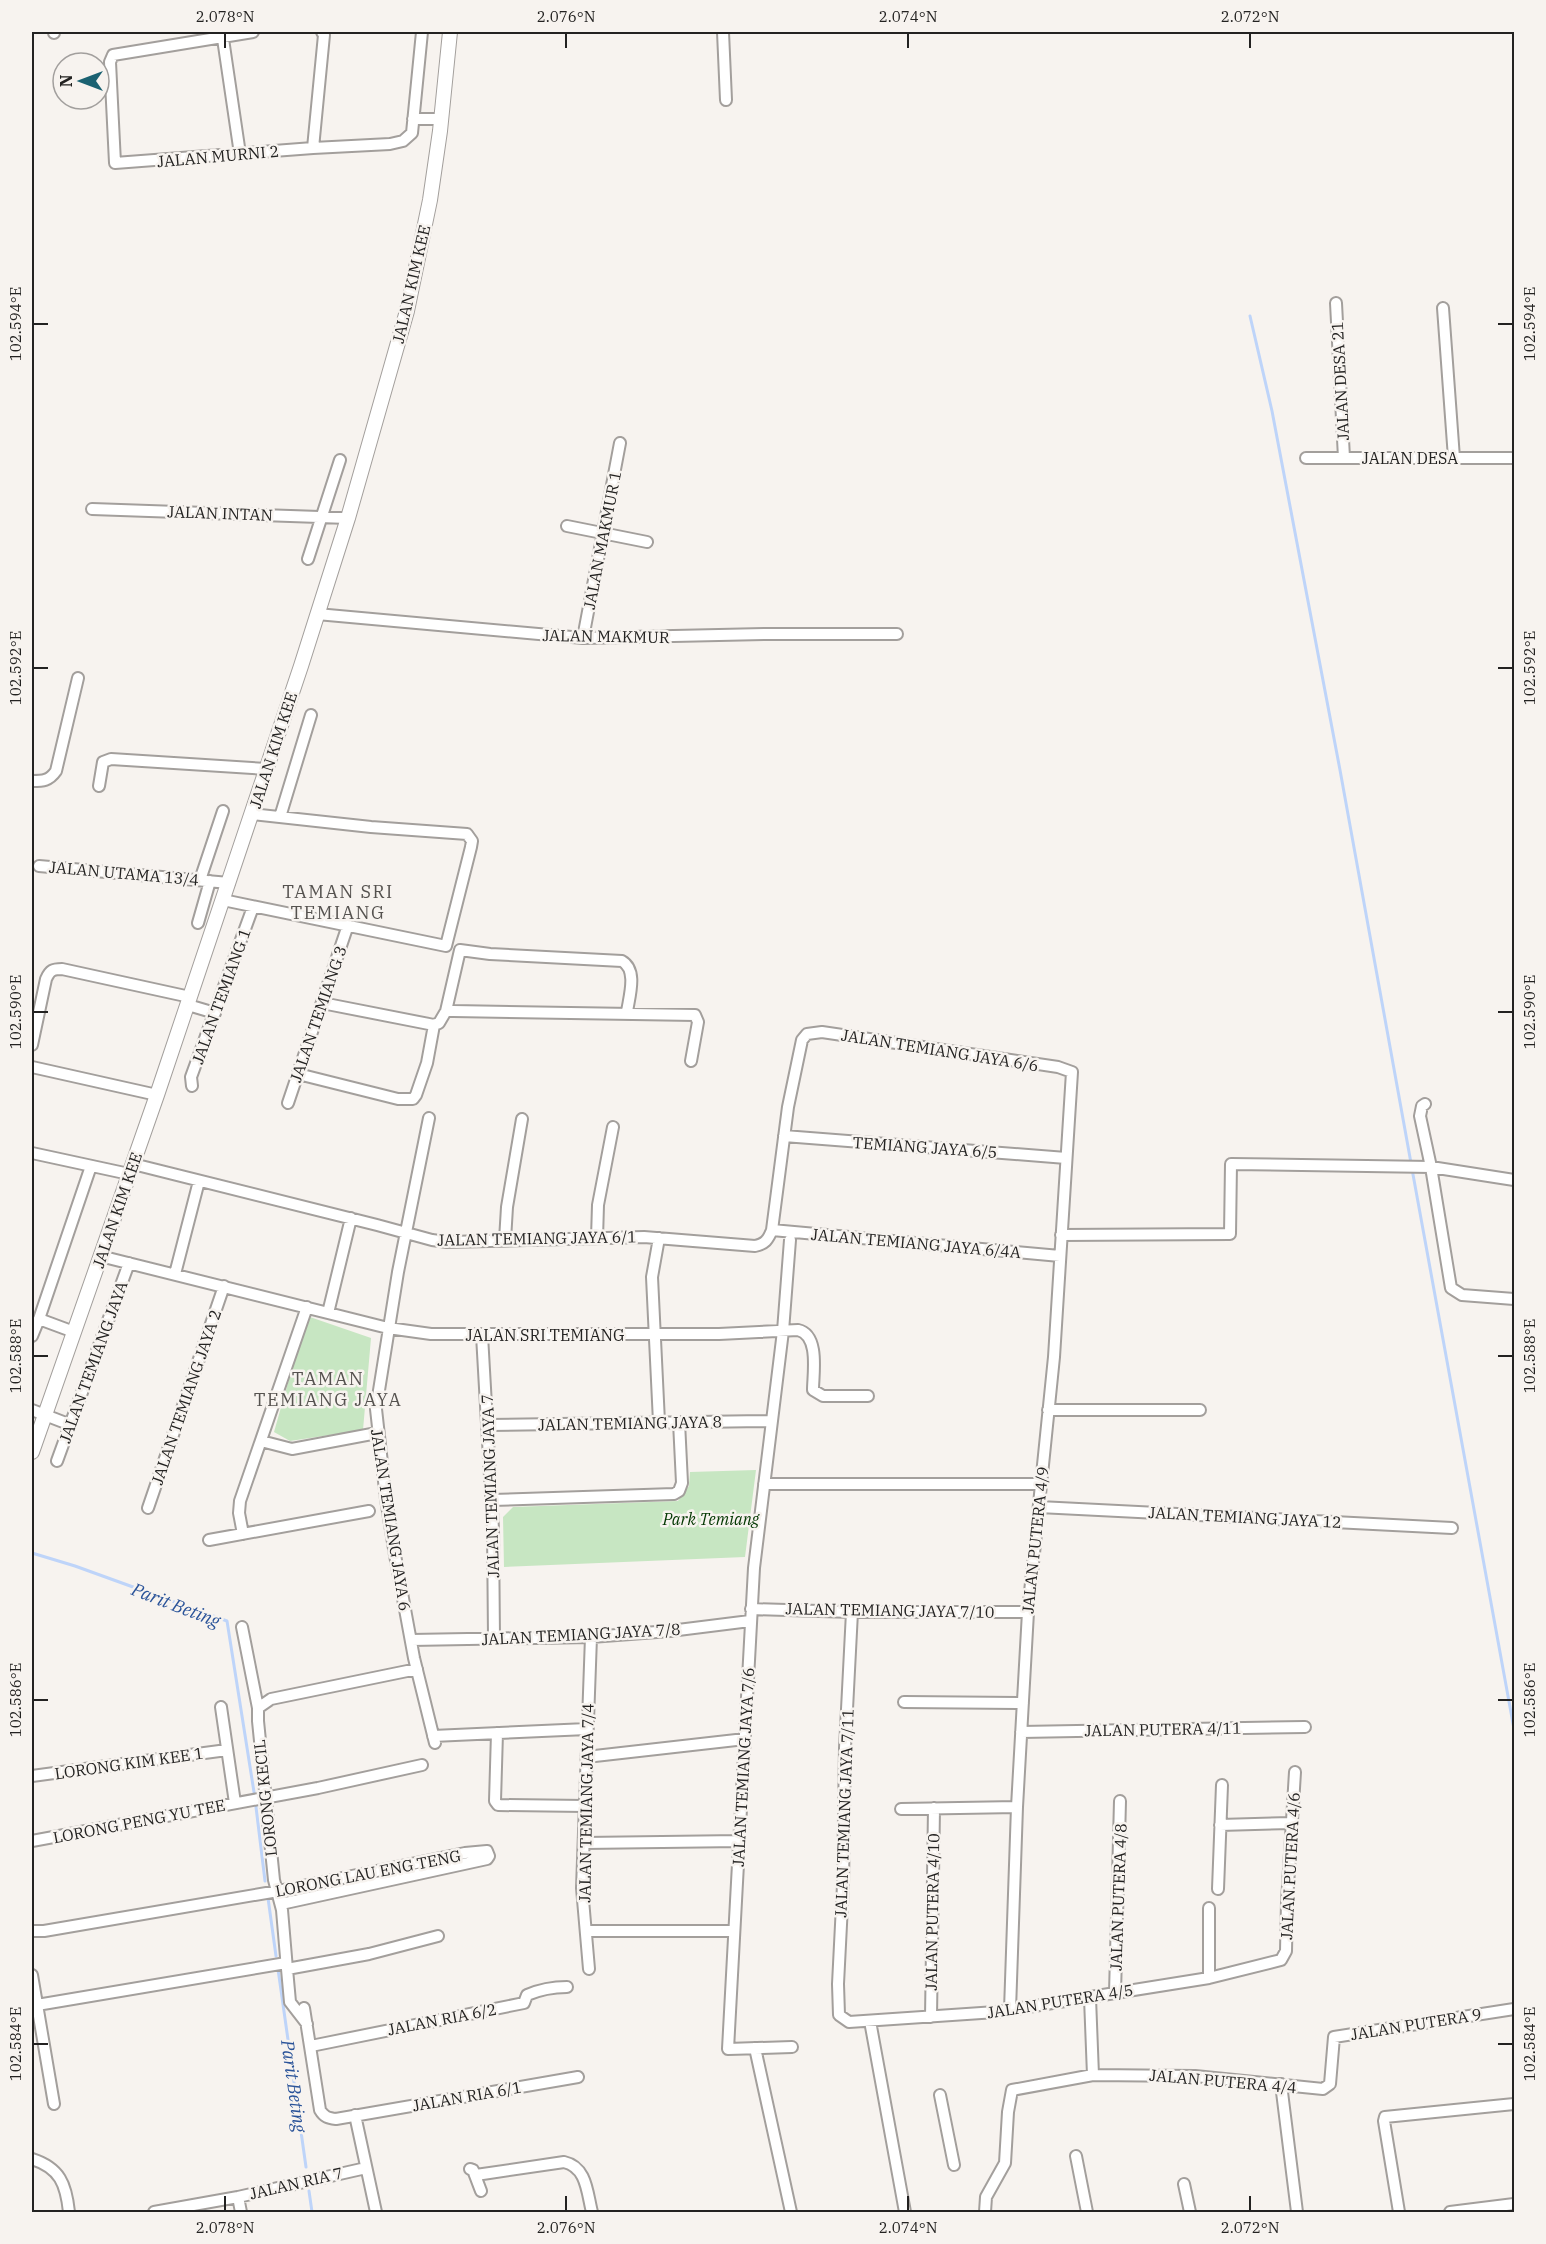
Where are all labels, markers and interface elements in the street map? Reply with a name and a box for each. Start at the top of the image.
text: 2.078°N [196,7,254,26]
text: 2.076°N [537,7,595,26]
text: 2.074°N [879,7,937,26]
text: 2.072°N [1221,7,1279,26]
north arrow [51,51,111,111]
text: N [56,75,76,87]
street label: JALAN MURNI 2 [156,141,280,171]
street label: JALAN KIM KEE [388,223,434,345]
text: 102.594°E [6,287,25,361]
text: 102.594°E [1520,287,1539,361]
street label: JALAN DESA 21 [1327,321,1353,441]
street label: JALAN DESA [1362,448,1458,468]
street label: JALAN MAKMUR 1 [579,469,625,611]
street label: JALAN INTAN [167,501,273,525]
street label: JALAN MAKMUR [542,625,670,647]
text: 102.592°E [6,631,25,705]
text: 102.592°E [1520,631,1539,705]
street label: JALAN KIM KEE [245,689,301,811]
street label: JALAN UTAMA 13/4 [48,856,200,890]
district label: TAMAN SRI TEMIANG [282,880,394,924]
street label: JALAN TEMIANG 1 [187,925,255,1067]
street label: JALAN TEMIANG 3 [285,943,351,1085]
text: 102.590°E [6,975,25,1049]
text: 102.590°E [1520,975,1539,1049]
street label: JALAN TEMIANG JAYA 6/6 [840,1025,1040,1075]
street label: TEMIANG JAYA 6/5 [852,1132,998,1162]
street label: JALAN KIM KEE [88,1150,146,1270]
street label: JALAN TEMIANG JAYA 6/4A [810,1224,1022,1262]
street label: JALAN TEMIANG JAYA 6/1 [437,1226,637,1250]
street label: JALAN TEMIANG JAYA [54,1278,132,1446]
street label: JALAN TEMIANG JAYA 2 [147,1307,225,1487]
text: 102.588°E [6,1319,25,1393]
text: 102.588°E [1520,1319,1539,1393]
street label: JALAN SRI TEMIANG [465,1325,625,1345]
district label: TAMAN TEMIANG JAYA [254,1367,402,1411]
street label: JALAN TEMIANG JAYA 7 [477,1394,503,1578]
street label: JALAN TEMIANG JAYA 8 [538,1411,722,1435]
street label: JALAN TEMIANG JAYA 6 [367,1428,415,1612]
street label: JALAN PUTERA 4/9 [1017,1465,1053,1615]
street label: JALAN TEMIANG JAYA 12 [1148,1502,1342,1532]
park label: Park Temiang [662,1509,760,1529]
water label: Parit Beting [127,1577,224,1633]
street label: JALAN TEMIANG JAYA 7/10 [785,1598,995,1622]
street label: JALAN TEMIANG JAYA 7/8 [481,1619,681,1649]
text: 102.586°E [6,1663,25,1737]
text: 102.586°E [1520,1663,1539,1737]
street label: JALAN TEMIANG JAYA 7/6 [728,1667,758,1867]
street label: JALAN TEMIANG JAYA 7/4 [574,1703,598,1903]
street label: JALAN TEMIANG JAYA 7/11 [830,1708,858,1918]
street label: JALAN PUTERA 4/11 [1084,1718,1242,1740]
street label: LORONG KECIL [249,1739,281,1857]
street label: LORONG KIM KEE 1 [53,1743,205,1783]
street label: JALAN PUTERA 4/6 [1276,1792,1304,1940]
street label: LORONG PENG YU TEE [51,1794,227,1848]
street label: JALAN PUTERA 4/8 [1105,1823,1131,1971]
street label: JALAN PUTERA 4/10 [921,1833,943,1991]
street label: LORONG LAU ENG TENG [273,1845,463,1901]
street label: JALAN PUTERA 4/5 [985,1980,1135,2022]
street label: JALAN RIA 6/2 [386,1999,498,2039]
street label: JALAN PUTERA 9 [1349,2004,1483,2044]
text: 102.584°E [6,2007,25,2081]
text: 102.584°E [1520,2007,1539,2081]
water label: Parit Beting [276,2037,312,2134]
street label: JALAN PUTERA 4/4 [1149,2065,1297,2097]
street label: JALAN RIA 6/1 [411,2077,523,2115]
street label: JALAN RIA 7 [247,2163,345,2203]
text: 2.078°N [196,2218,254,2237]
text: 2.076°N [537,2218,595,2237]
text: 2.074°N [879,2218,937,2237]
text: 2.072°N [1221,2218,1279,2237]

